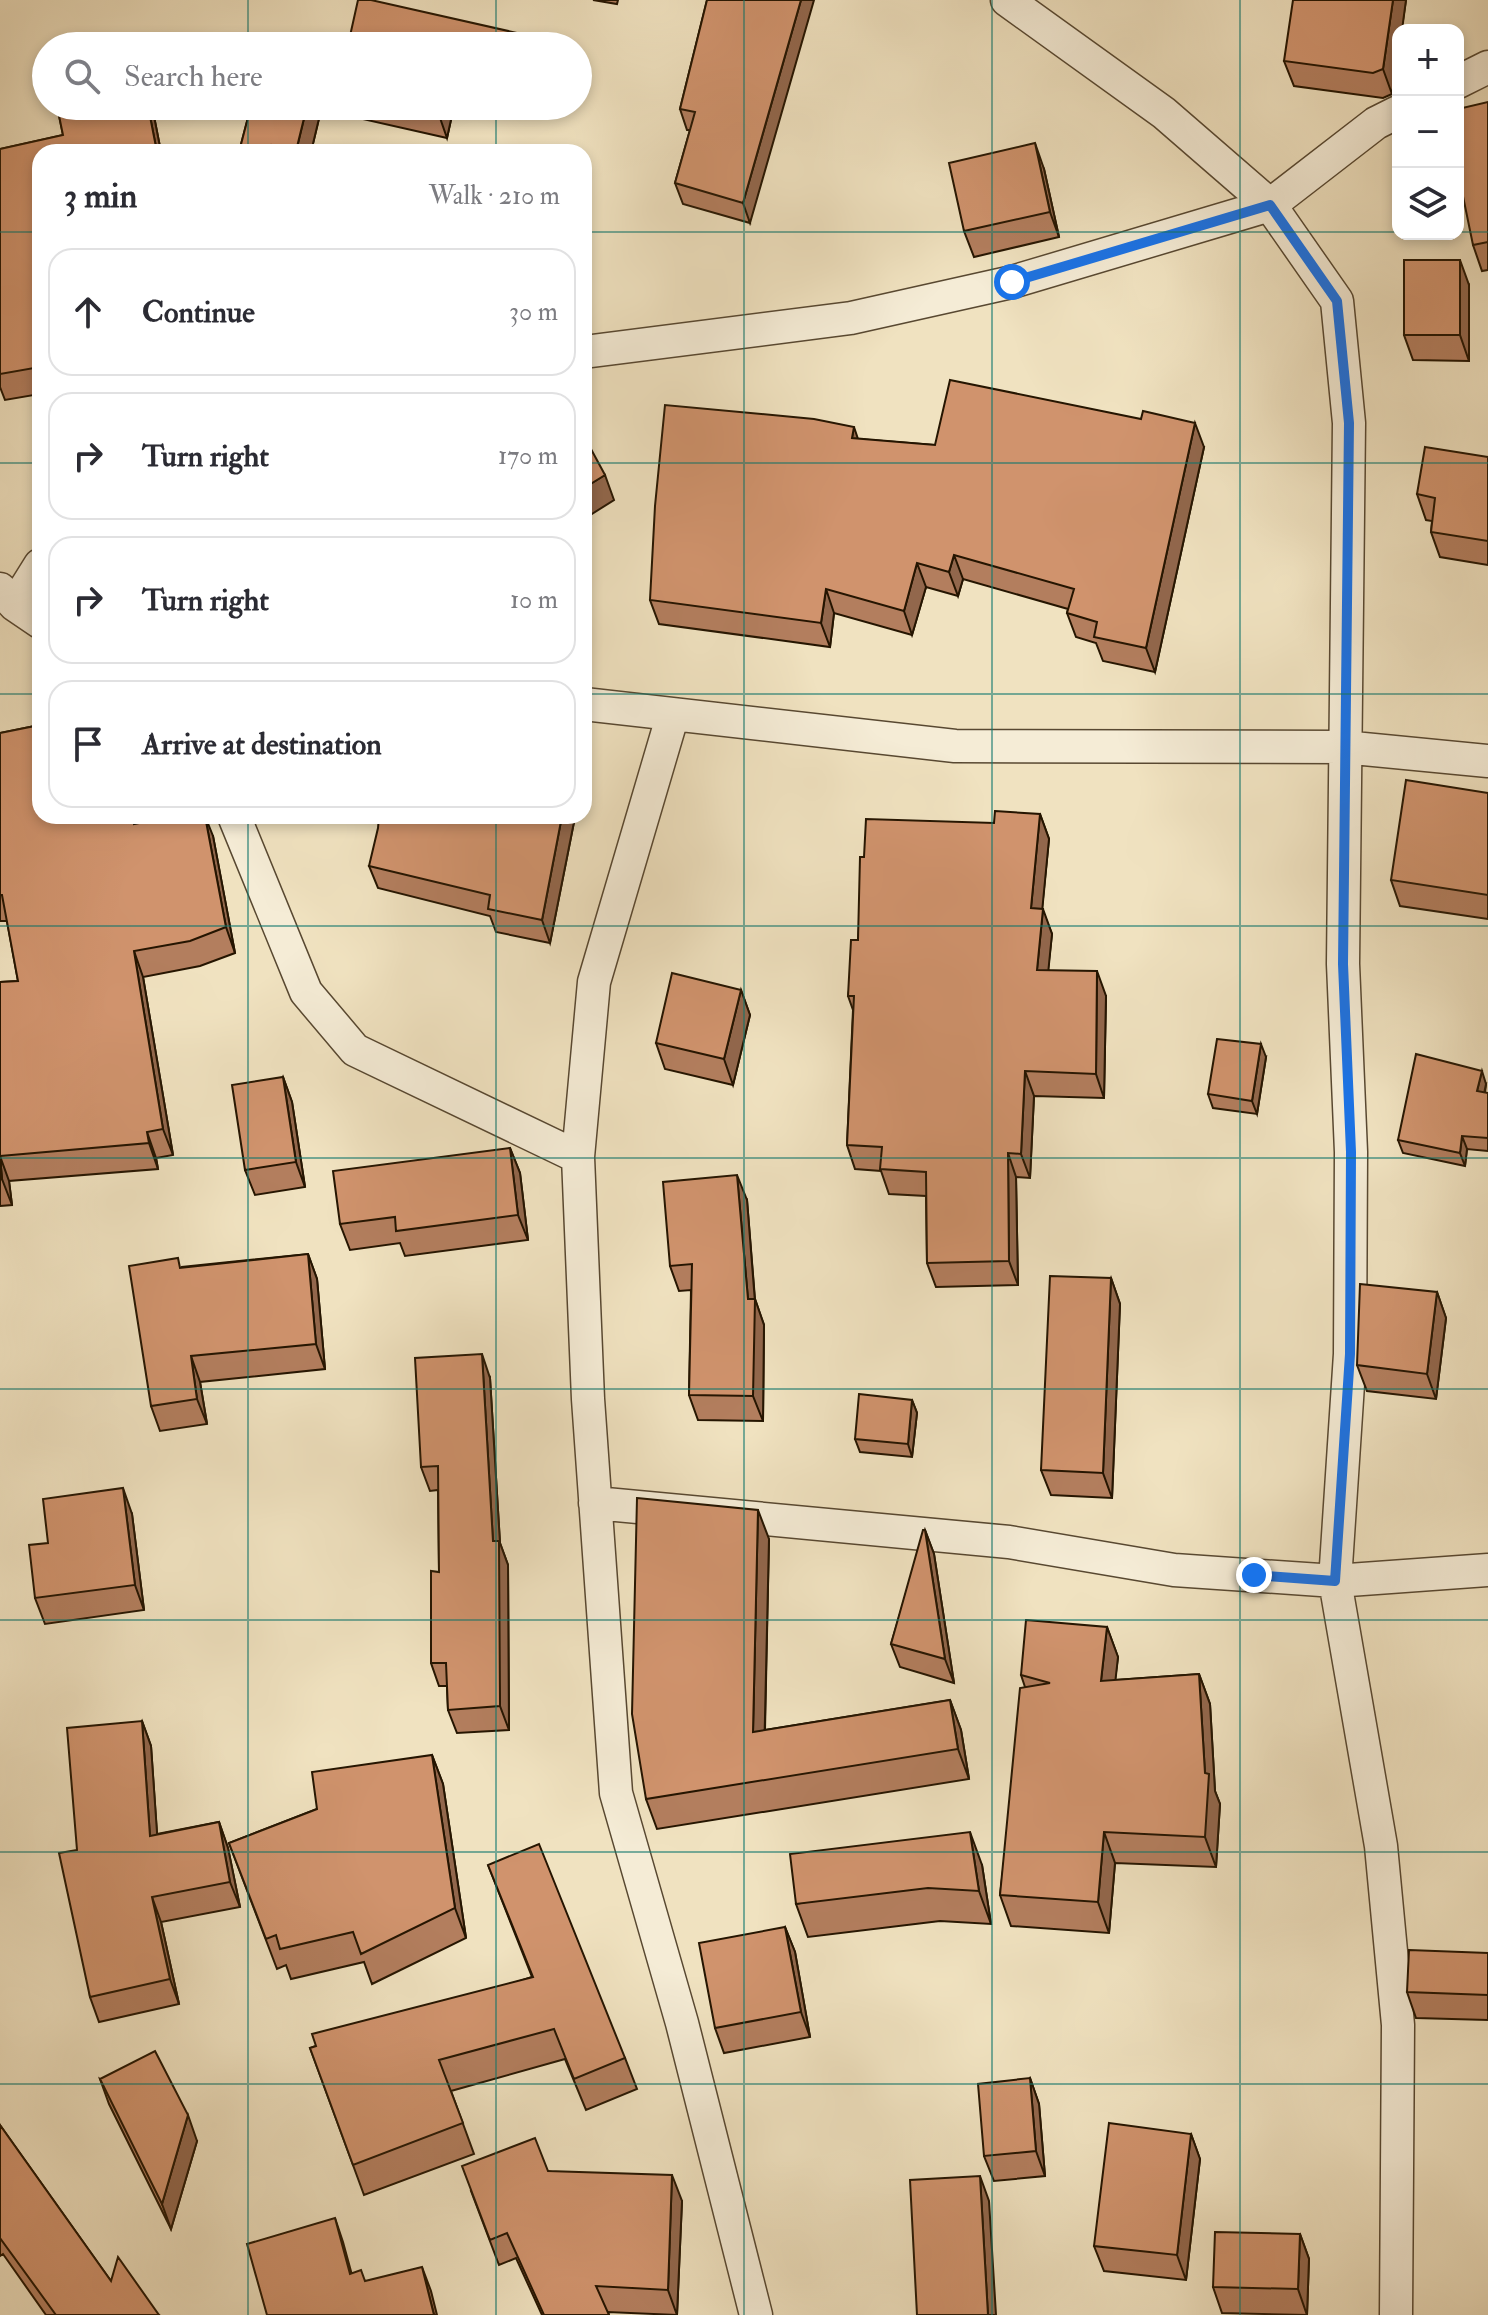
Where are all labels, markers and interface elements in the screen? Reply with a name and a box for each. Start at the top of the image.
map controls [1392,24,1464,240]
button: + [1392,24,1464,96]
search box [32,32,592,120]
icon: search [60,54,104,98]
text: Search here [124,58,263,95]
button: − [1392,96,1464,168]
button: layers [1392,168,1464,240]
text: 3 min [64,175,137,218]
text: Walk · 210 m [429,180,560,212]
route start [994,264,1030,300]
icon: ahead [66,290,110,334]
text: Continue [142,294,255,331]
text: 30 m [509,296,558,328]
icon: right [66,434,110,478]
text: Turn right [142,438,269,475]
text: 170 m [498,440,558,472]
icon: right [66,578,110,622]
text: Turn right [142,582,269,619]
text: 10 m [510,584,558,616]
icon: arrive [66,722,110,766]
text: Arrive at destination [142,726,382,763]
route end [1236,1557,1272,1593]

